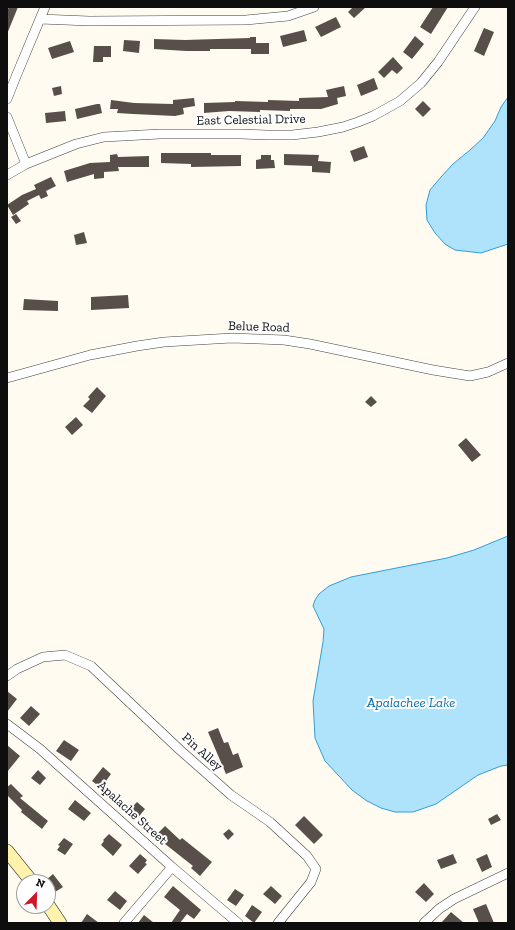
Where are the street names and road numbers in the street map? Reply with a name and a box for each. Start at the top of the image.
street label: East Celestial Drive [196,111,306,129]
street label: Belue Road [228,318,290,336]
street label: Pin Alley [178,730,226,774]
street label: Apalache Street [94,778,170,848]

